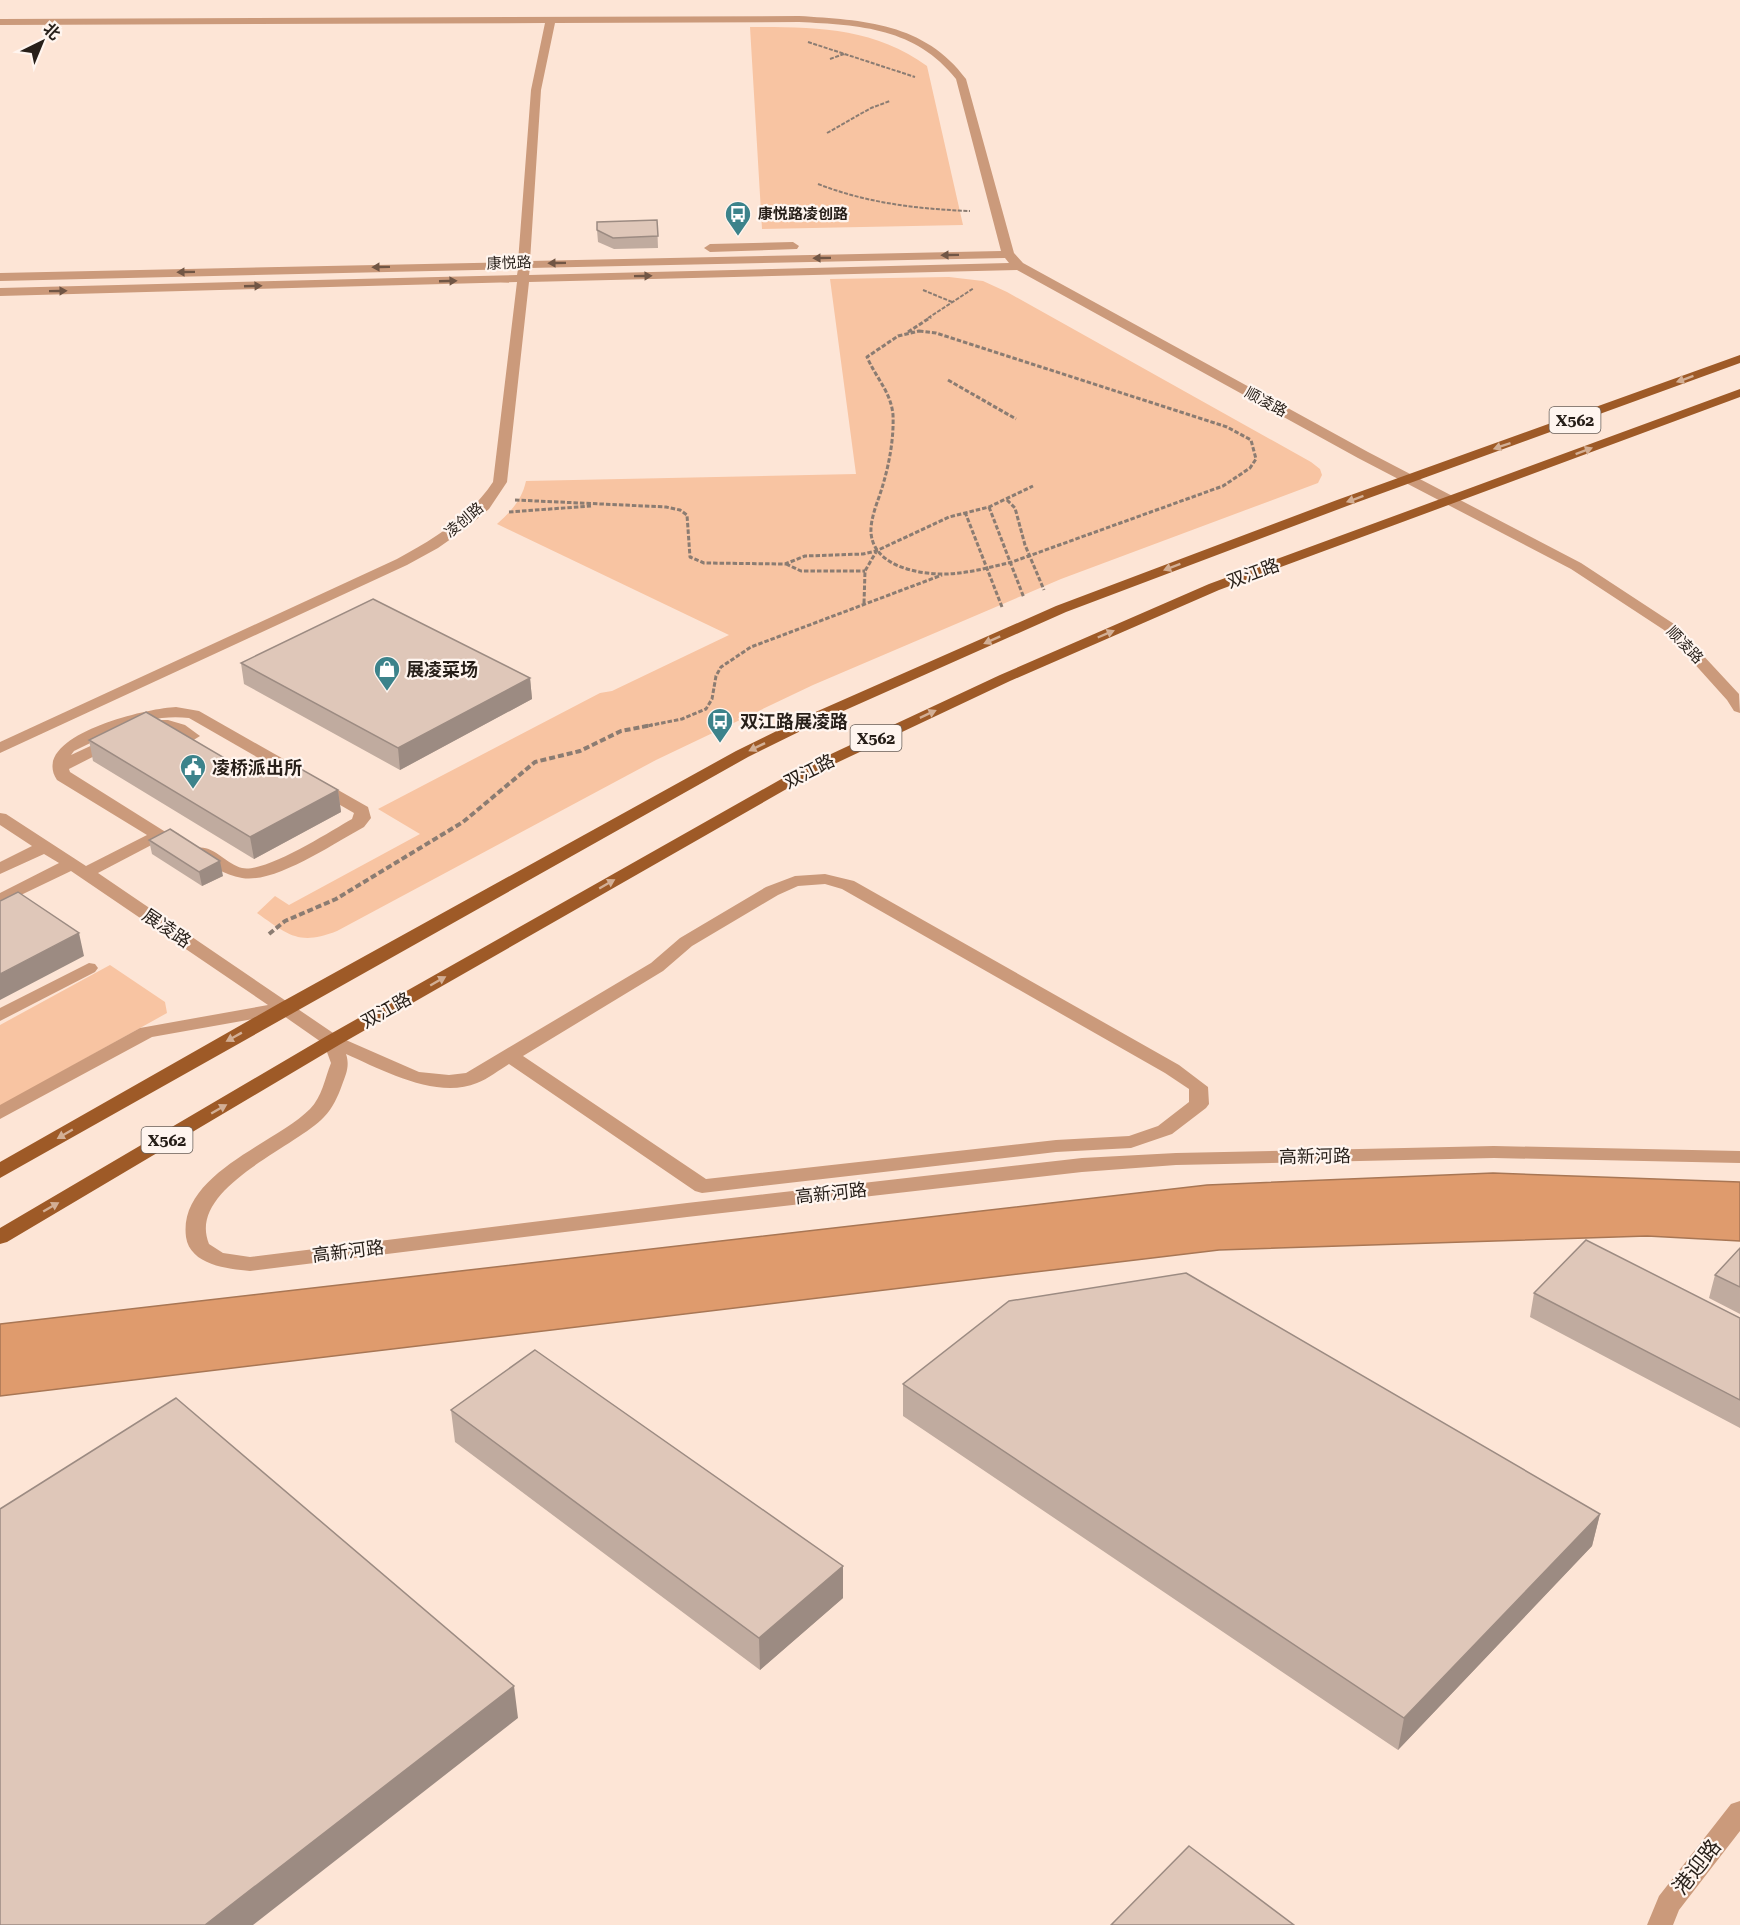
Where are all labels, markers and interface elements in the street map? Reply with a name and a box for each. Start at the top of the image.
north arrow [12,12,72,72]
text: 北 [40,19,64,44]
bus stop icon: 康悦路凌创路 [723,199,753,237]
place label: 康悦路凌创路 [758,205,848,223]
one-way arrow [940,250,959,260]
street label: 康悦路 [486,253,532,273]
one-way arrow [812,253,831,263]
one-way arrow [547,258,566,268]
one-way arrow [372,263,391,272]
one-way arrow [177,268,196,277]
one-way arrow [634,271,653,281]
one-way arrow [439,276,458,286]
one-way arrow [244,281,263,291]
one-way arrow [49,286,68,295]
one-way arrow [1676,375,1694,385]
street label: 顺凌路 [1242,383,1290,421]
road number: X562 [1550,407,1600,433]
one-way arrow [1493,441,1511,451]
one-way arrow [1575,446,1593,455]
one-way arrow [1346,494,1364,504]
street label: 凌创路 [441,499,487,541]
street label: 双江路 [1224,554,1282,592]
one-way arrow [1163,562,1181,572]
street label: 顺凌路 [1663,623,1707,667]
one-way arrow [1097,630,1114,639]
one-way arrow [982,635,1000,645]
shop icon: 展凌菜场 [372,654,402,692]
place label: 展凌菜场 [406,659,478,680]
bus stop icon: 双江路展凌路 [705,706,735,744]
one-way arrow [919,710,936,719]
place label: 双江路展凌路 [740,711,848,732]
road number: X562 [850,725,902,751]
one-way arrow [748,742,765,752]
street label: 双江路 [780,749,838,793]
public building icon: 凌桥派出所 [178,752,208,790]
place label: 凌桥派出所 [212,757,302,778]
one-way arrow [599,878,615,889]
street label: 展凌路 [139,904,195,952]
one-way arrow [430,976,447,986]
street label: 双江路 [357,988,415,1032]
one-way arrow [225,1032,242,1042]
one-way arrow [211,1104,228,1114]
road number: X562 [142,1127,192,1153]
one-way arrow [57,1128,73,1139]
street label: 高新河路 [1279,1145,1351,1167]
street label: 高新河路 [794,1179,868,1207]
one-way arrow [42,1202,59,1212]
street label: 高新河路 [311,1236,385,1266]
street label: 港迎路 [1668,1835,1726,1899]

